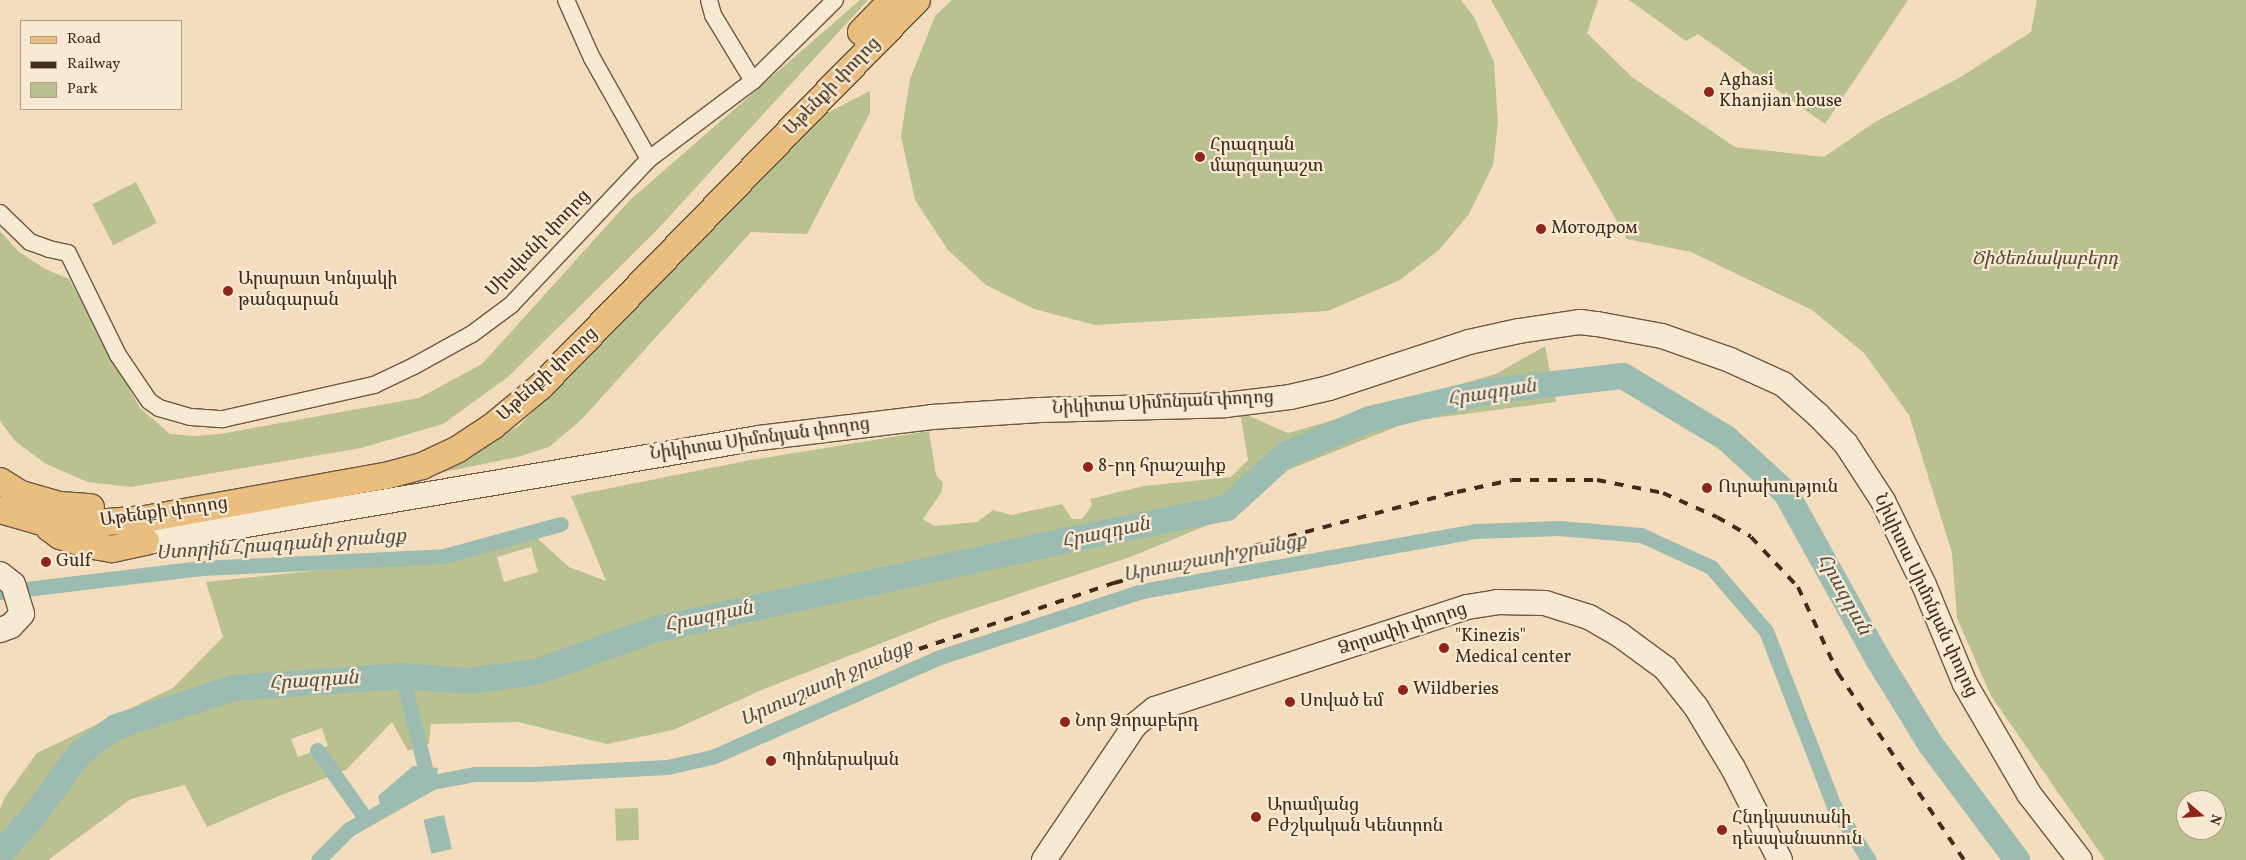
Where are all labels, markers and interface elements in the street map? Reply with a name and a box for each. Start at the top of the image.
legend [20,20,182,110]
text: Road [67,29,101,50]
street label: Աթենքի փողոց [781,33,885,141]
text: Railway [67,54,120,75]
place label: Aghasi Khanjian house [1719,71,1842,114]
text: Park [67,79,98,100]
marker: Aghasi Khanjian house [1703,86,1715,98]
place label: Հրազդան մարզադաշտ [1210,136,1323,178]
marker: Հրազդան մարզադաշտ [1194,151,1206,163]
street label: Սիսվանի փողոց [482,186,596,302]
place label: Мотодром [1551,218,1638,240]
marker: Мотодром [1535,223,1547,235]
park label: Ծիծեռնակաբերդ [1972,249,2118,271]
place label: Արարատ Կոնյակի թանգարան [238,270,398,312]
marker: Արարատ Կոնյակի թանգարան [222,285,234,297]
street label: Աթենքի փողոց [494,323,602,427]
water label: Հրազդան [1446,376,1538,412]
street label: Նիկիտա Սիմոնյան փողոց [1052,387,1274,421]
street label: Նիկիտա Սիմոնյան փողոց [649,414,871,466]
place label: 8-րդ հրաշալիք [1098,456,1226,478]
marker: 8-րդ հրաշալիք [1082,461,1094,473]
place label: Ուրախություն [1718,477,1838,499]
marker: Ուրախություն [1700,481,1714,495]
street label: Նիկիտա Սիմոնյան փողոց [1868,491,1982,701]
street label: Աթենքի փողոց [99,493,229,533]
water label: Հրազդան [1060,514,1152,554]
water label: Ստորին Հրազդանի ջրանցք [155,526,407,566]
water label: Արտաշատի ջրանցք [1121,530,1309,588]
water label: Հրազդան [1811,550,1875,640]
place label: Gulf [56,551,91,573]
marker: Gulf [40,556,52,568]
water label: Հրազդան [663,598,755,638]
street label: Ձորափի փողոց [1336,599,1470,661]
place label: "Kinezis" Medical center [1455,627,1571,670]
water label: Արտաշատի ջրանցք [737,636,917,732]
marker: "Kinezis" Medical center [1437,641,1451,655]
water label: Հրազդան [269,668,359,696]
place label: Wildberies [1413,679,1499,701]
marker: Wildberies [1397,684,1409,696]
place label: Սոված եմ [1300,691,1383,713]
marker: Սոված եմ [1284,696,1296,708]
place label: Նոր Ձորաբերդ [1075,711,1199,733]
marker: Նոր Ձորաբերդ [1059,716,1071,728]
place label: Պիոներական [782,750,899,772]
marker: Պիոներական [764,754,778,768]
north arrow [2176,790,2226,840]
place label: Արամյանց Բժշկական Կենտրոն [1267,796,1443,839]
place label: Հնդկաստանի դեսպանատուն [1732,809,1862,852]
marker: Արամյանց Բժշկական Կենտրոն [1249,810,1263,824]
text: N [2204,812,2225,827]
marker: Հնդկաստանի դեսպանատուն [1716,824,1728,836]

